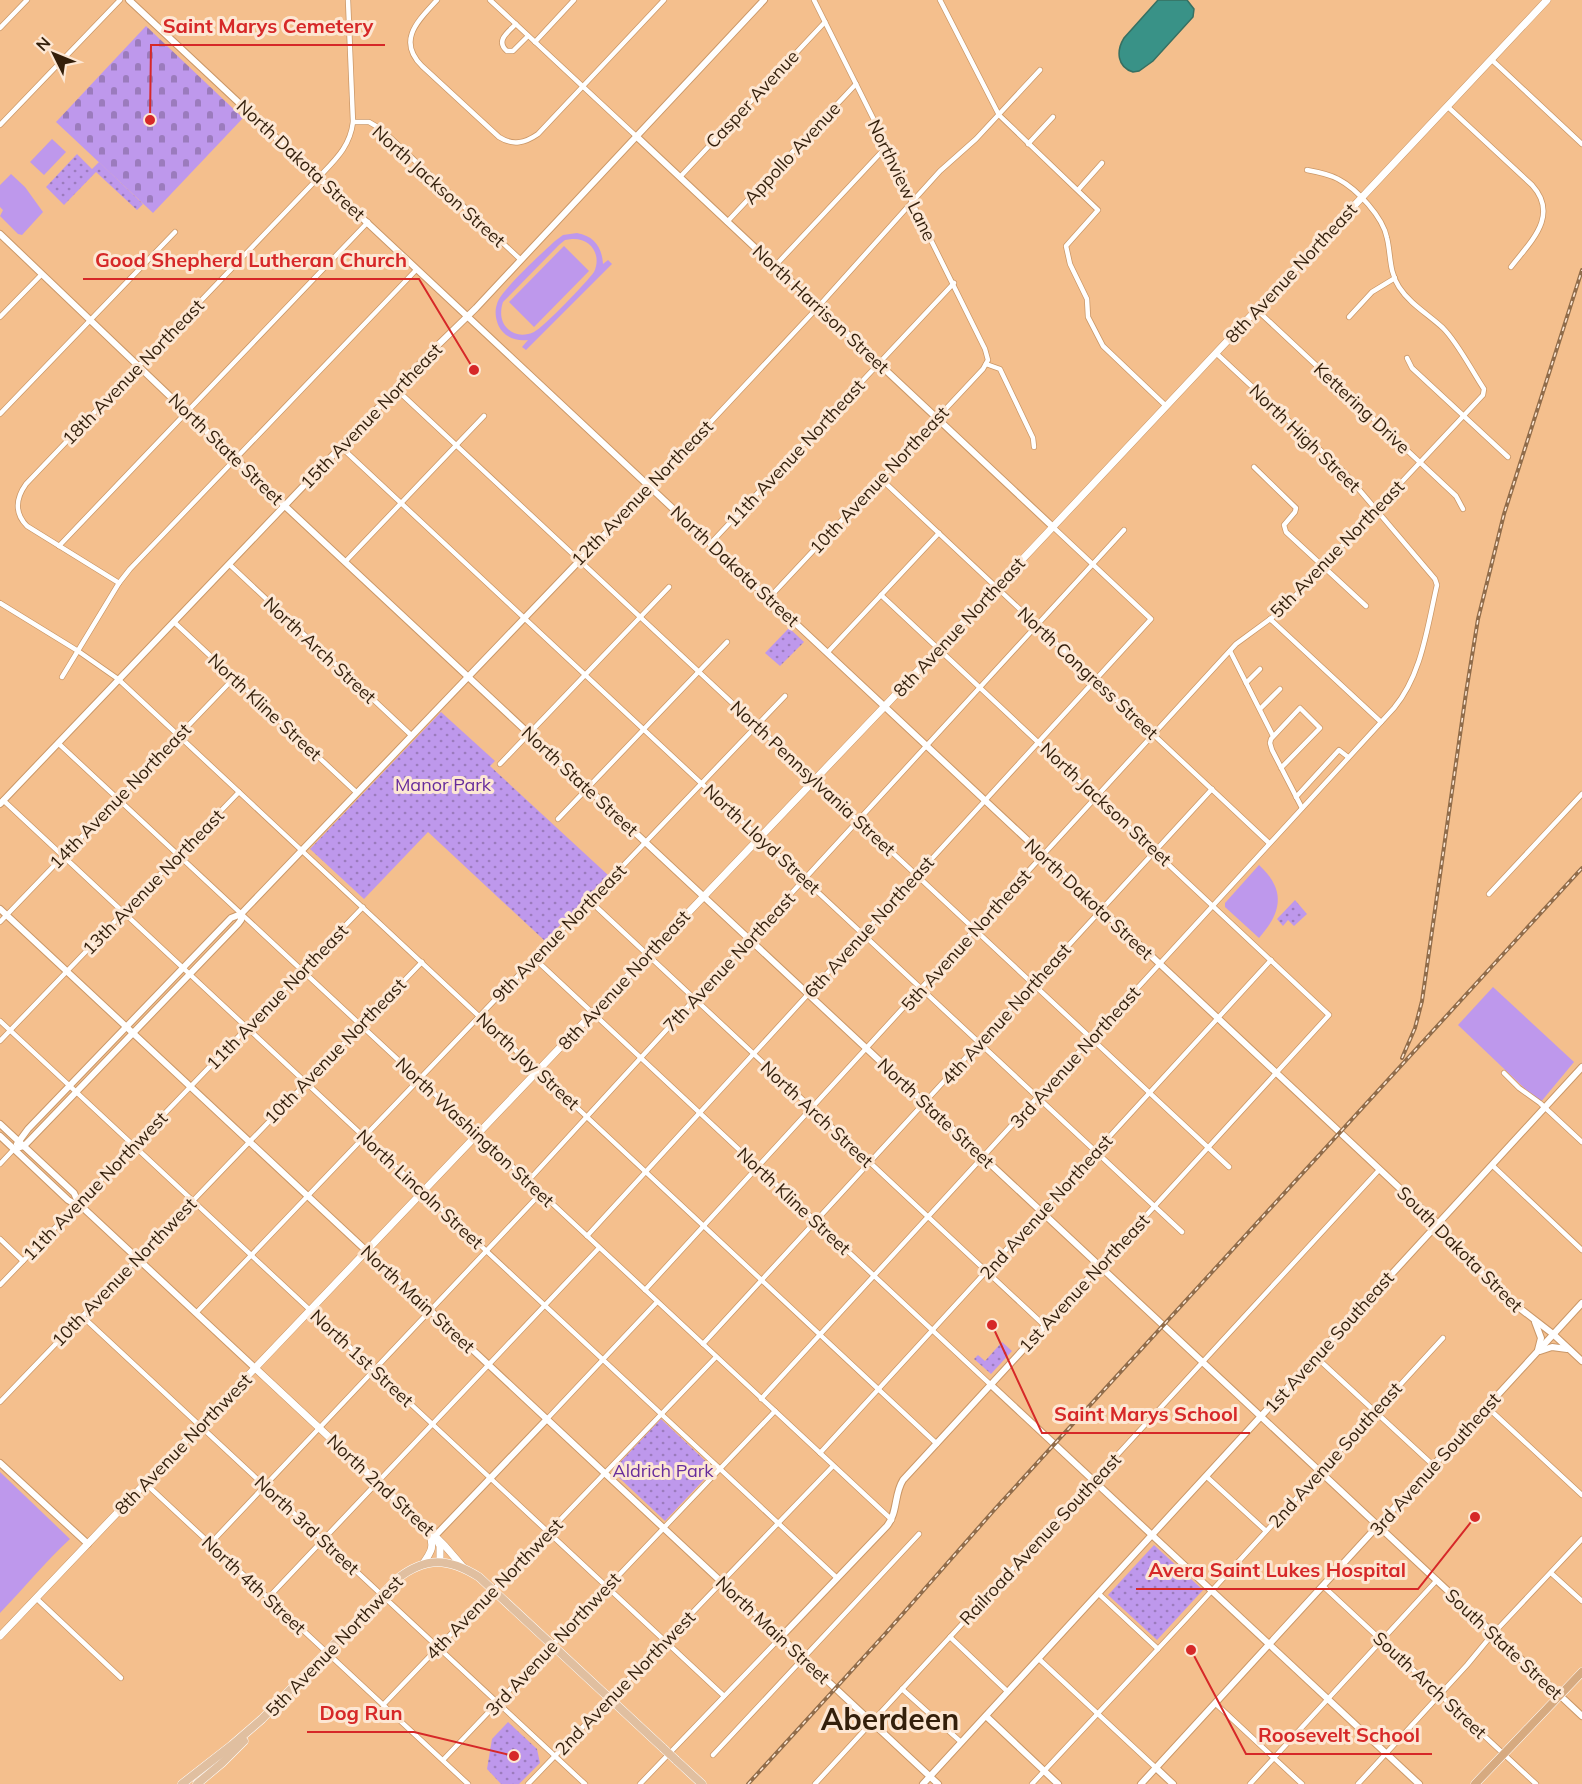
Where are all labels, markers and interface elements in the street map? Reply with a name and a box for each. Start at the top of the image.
callout: Saint Marys Cemetery [151,7,385,45]
text: Saint Marys Cemetery [163,13,373,38]
north arrow [24,24,84,84]
text: N [32,33,54,55]
street label: Casper Avenue [701,45,803,153]
street label: North Dakota Street [232,95,370,225]
street label: Appollo Avenue [739,97,845,209]
street label: Northview Lane [863,115,941,245]
street label: North Jackson Street [368,120,510,252]
street label: 8th Avenue Northeast [1220,198,1362,348]
street label: North Harrison Street [748,240,894,378]
callout: Good Shepherd Lutheran Church [83,241,419,279]
text: Good Shepherd Lutheran Church [95,247,407,272]
street label: 18th Avenue Northeast [57,294,209,450]
street label: 15th Avenue Northeast [295,338,447,494]
street label: Kettering Drive [1309,357,1415,459]
street label: 11th Avenue Northeast [720,374,870,532]
street label: North High Street [1244,379,1366,497]
street label: North State Street [164,388,288,510]
street label: 10th Avenue Northeast [804,401,954,559]
street label: 12th Avenue Northeast [566,415,718,571]
street label: 5th Avenue Northeast [1265,475,1409,623]
street label: North Dakota Street [666,501,804,631]
street label: 8th Avenue Northeast [888,552,1030,702]
street label: North Arch Street [259,592,381,708]
street label: North Congress Street [1013,602,1163,744]
street label: North Kline Street [203,648,327,766]
street label: North Pennsylvania Street [726,695,900,861]
street label: 14th Avenue Northeast [44,718,196,874]
street label: North State Street [517,721,643,841]
street label: North Jackson Street [1036,737,1176,871]
park label: Manor Park [395,773,492,796]
street label: North Lloyd Street [699,779,825,899]
street label: 13th Avenue Northeast [77,804,229,960]
street label: North Dakota Street [1020,834,1158,964]
street label: 6th Avenue Northeast [799,851,939,1003]
street label: 9th Avenue Northeast [487,859,631,1007]
street label: 5th Avenue Northeast [896,864,1036,1016]
street label: 7th Avenue Northeast [658,887,800,1037]
street label: 8th Avenue Northeast [553,905,695,1055]
street label: 11th Avenue Northeast [201,919,353,1075]
street label: 4th Avenue Northeast [936,938,1076,1090]
street label: 10th Avenue Northeast [259,973,411,1129]
street label: 3rd Avenue Northeast [1005,981,1145,1133]
street label: North Jay Street [472,1007,584,1115]
street label: North Washington Street [391,1052,559,1212]
street label: North State Street [873,1053,999,1173]
street label: North Arch Street [756,1056,878,1172]
street label: 11th Avenue Northwest [18,1107,172,1265]
street label: North Lincoln Street [352,1124,488,1254]
street label: 2nd Avenue Northeast [975,1130,1117,1284]
street label: North Kline Street [732,1142,856,1260]
street label: South Dakota Street [1392,1181,1528,1317]
street label: 10th Avenue Northwest [47,1193,201,1351]
street label: 1st Avenue Northeast [1014,1209,1154,1357]
street label: North Main Street [356,1240,480,1358]
street label: 1st Avenue Southeast [1259,1266,1399,1418]
street label: North 1st Street [306,1304,418,1412]
street label: 8th Avenue Northwest [110,1369,256,1519]
street label: 2nd Avenue Southeast [1263,1377,1407,1533]
street label: 3rd Avenue Southeast [1365,1388,1505,1540]
callout: Saint Marys School [1042,1395,1250,1433]
text: Saint Marys School [1054,1401,1238,1426]
street label: North 2nd Street [322,1429,440,1541]
street label: Railroad Avenue Southeast [954,1448,1126,1630]
park label: Aldrich Park [612,1459,714,1482]
street label: North 3rd Street [250,1471,364,1579]
street label: 4th Avenue Northwest [421,1514,567,1664]
street label: North 4th Street [197,1531,311,1639]
callout: Avera Saint Lukes Hospital [1136,1551,1418,1589]
text: Avera Saint Lukes Hospital [1148,1557,1406,1582]
street label: 3rd Avenue Northwest [480,1567,626,1721]
street label: 5th Avenue Northwest [261,1571,407,1721]
street label: North Main Street [711,1571,835,1689]
street label: South State Street [1441,1584,1567,1704]
street label: 2nd Avenue Northwest [550,1606,700,1760]
street label: South Arch Street [1368,1626,1492,1744]
callout: Dog Run [307,1694,414,1732]
text: Dog Run [319,1700,403,1725]
district label: Aberdeen [821,1700,959,1738]
callout: Roosevelt School [1246,1716,1432,1754]
text: Roosevelt School [1258,1722,1420,1747]

